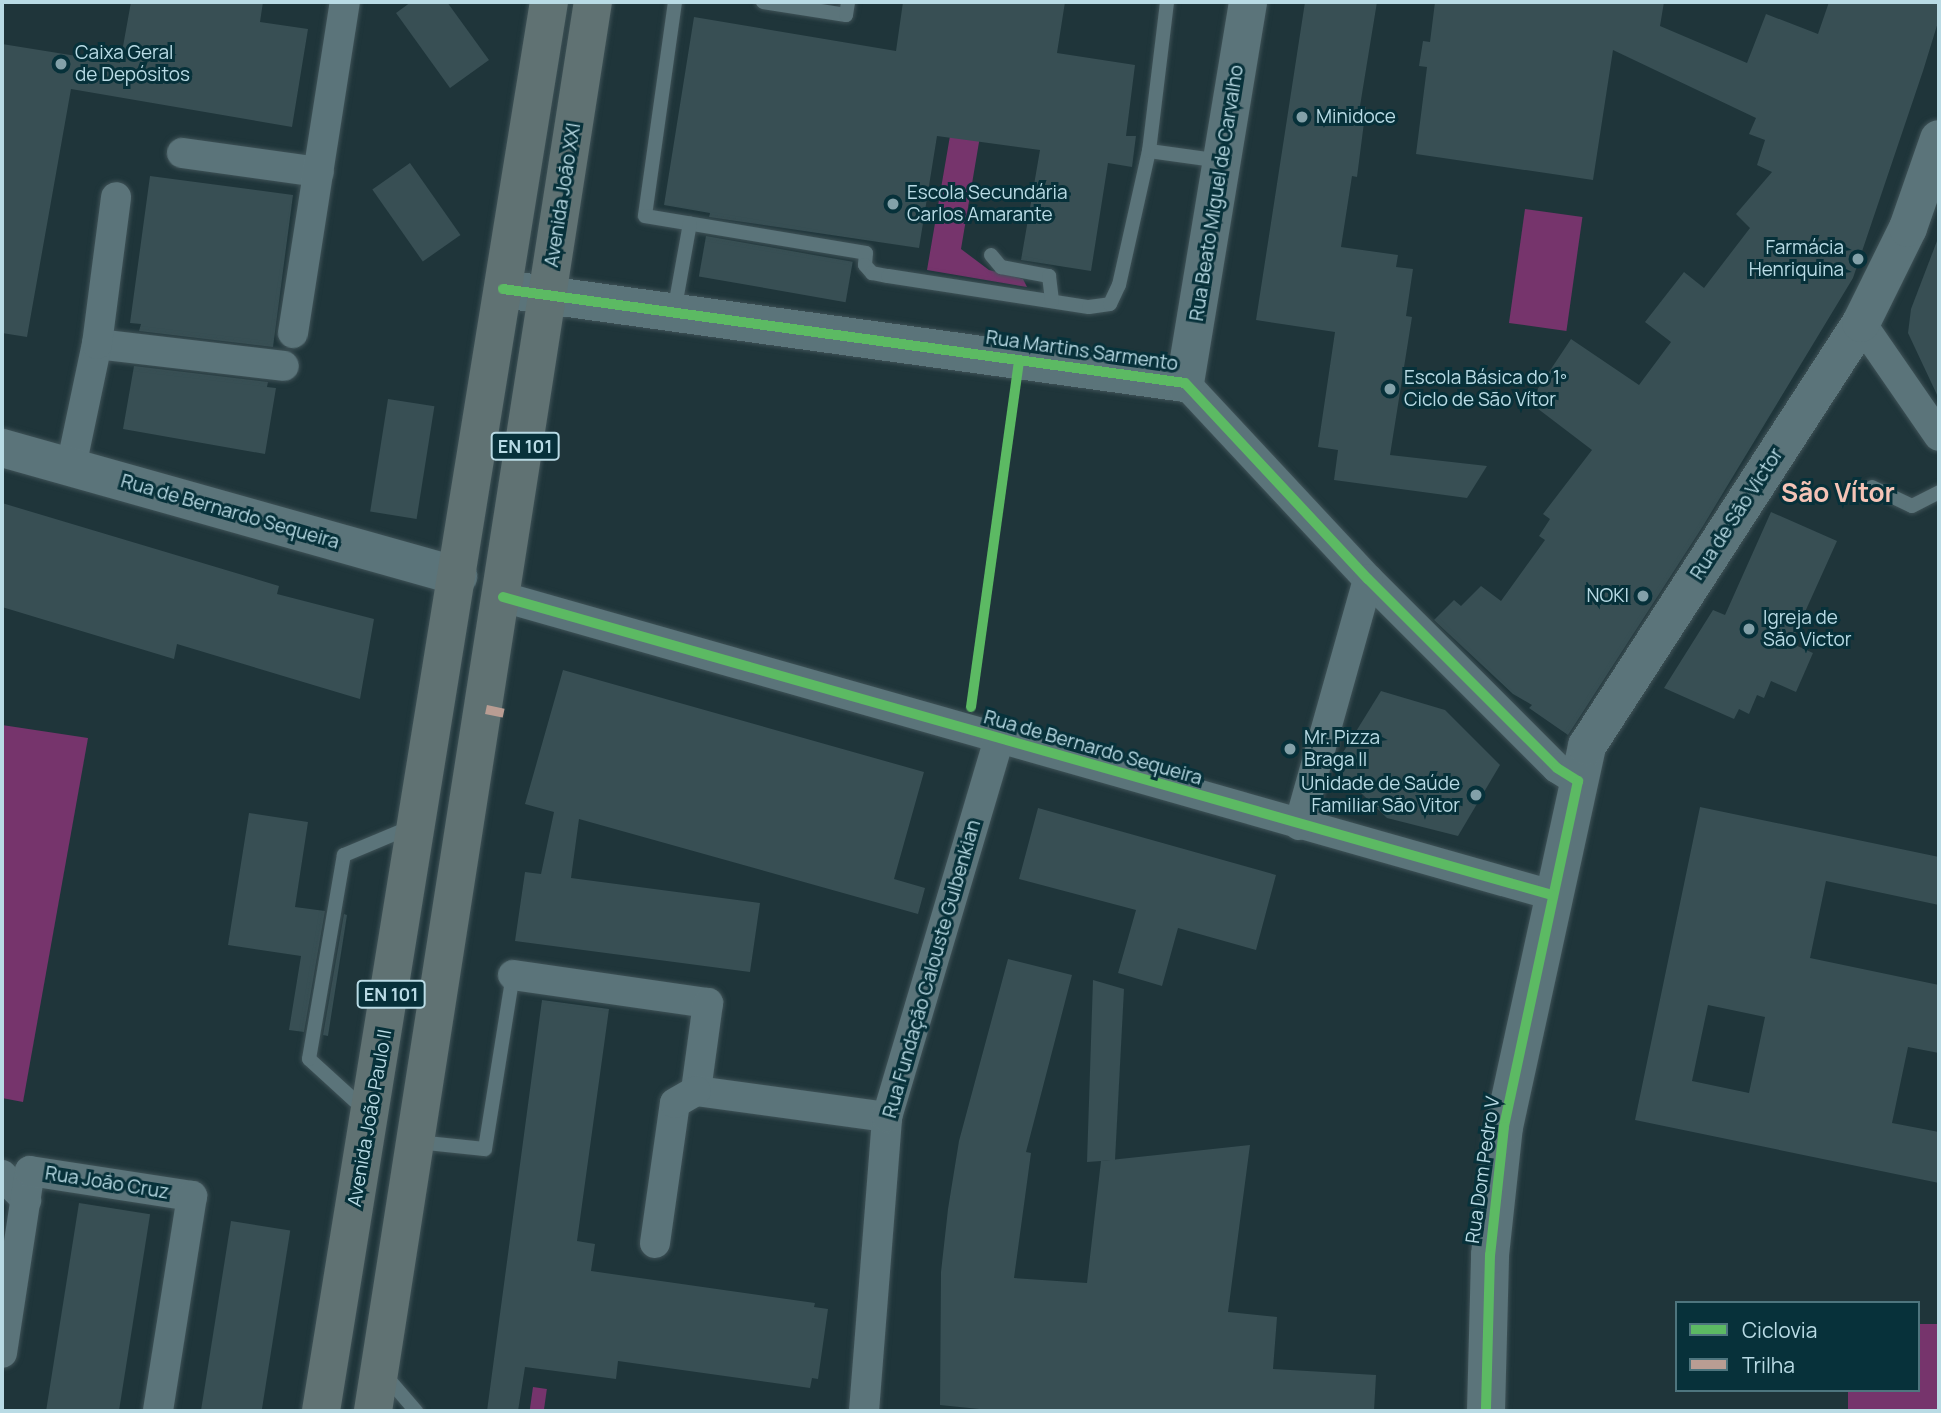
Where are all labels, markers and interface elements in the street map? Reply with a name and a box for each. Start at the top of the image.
place label: Caixa Geral de Depósitos [75,42,190,86]
marker: Caixa Geral de Depósitos [53,56,69,72]
street label: Rua Beato Miguel de Carvalho [1185,63,1249,323]
place label: Minidoce [1316,106,1396,128]
marker: Minidoce [1294,109,1310,125]
street label: Avenida João XXI [540,121,586,269]
place label: Escola Secundária Carlos Amarante [907,182,1068,226]
marker: Escola Secundária Carlos Amarante [885,196,901,212]
place label: Farmácia Henriquina [1749,237,1844,281]
marker: Farmácia Henriquina [1850,251,1866,267]
street label: Rua Martins Sarmento [984,326,1180,376]
place label: Escola Básica do 1º Ciclo de São Vítor [1404,367,1567,411]
marker: Escola Básica do 1º Ciclo de São Vítor [1382,381,1398,397]
road number: EN 101 [490,432,560,461]
street label: Rua de São Victor [1686,444,1788,584]
street label: Rua de Bernardo Sequeira [118,470,342,554]
district label: São Vítor [1781,477,1895,509]
place label: NOKI [1587,585,1629,607]
marker: NOKI [1635,588,1651,604]
place label: Igreja de São Victor [1763,607,1852,651]
marker: Igreja de São Victor [1741,621,1757,637]
street label: Rua de Bernardo Sequeira [981,706,1205,790]
place label: Mr. Pizza Braga II [1304,727,1380,771]
marker: Mr. Pizza Braga II [1282,741,1298,757]
place label: Unidade de Saúde Familiar São Vitor [1301,773,1460,817]
marker: Unidade de Saúde Familiar São Vitor [1466,785,1486,805]
street label: Rua Fundação Calouste Gulbenkian [878,817,986,1121]
road number: EN 101 [356,979,426,1009]
street label: Avenida João Paulo II [343,1028,397,1208]
street label: Rua Dom Pedro V [1461,1095,1505,1245]
street label: Rua João Cruz [43,1162,171,1204]
legend [1675,1301,1920,1392]
text: Ciclovia [1742,1316,1817,1344]
text: Trilha [1742,1351,1795,1379]

